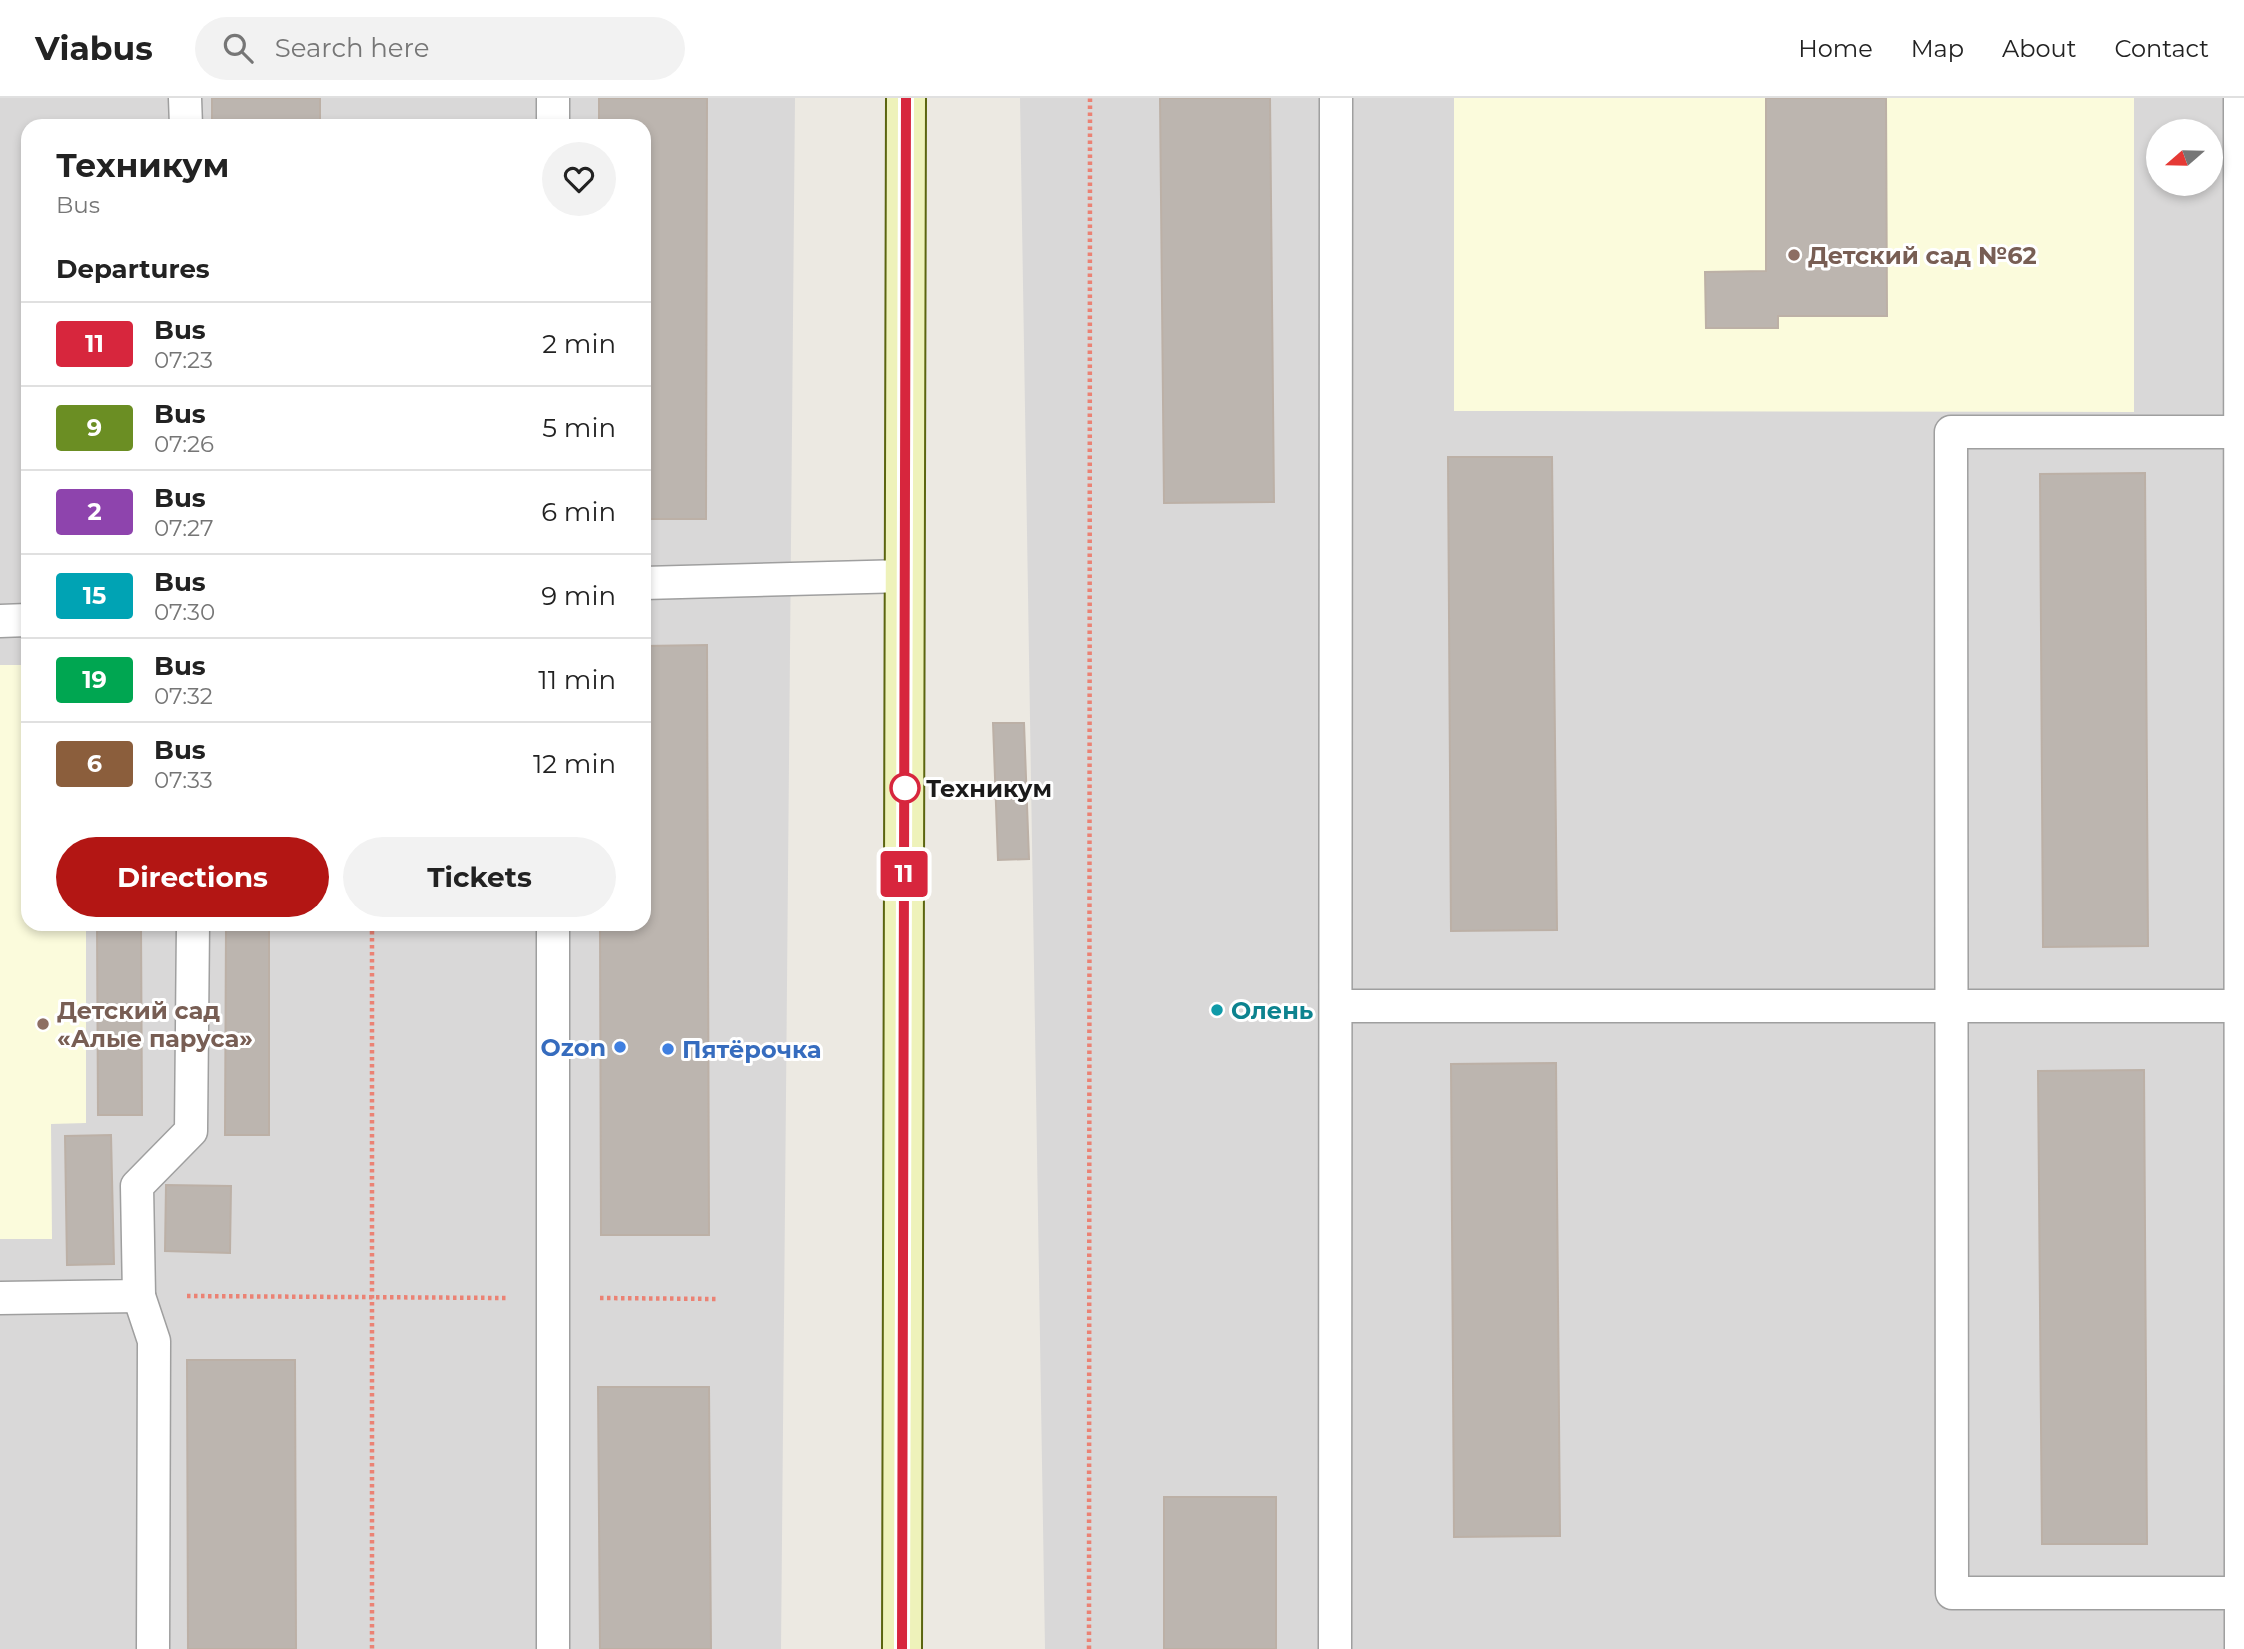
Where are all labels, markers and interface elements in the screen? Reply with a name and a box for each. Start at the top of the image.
search box [195,17,685,80]
text: Viabus [35,28,153,68]
icon: search [219,29,257,67]
text: Search here [275,32,429,64]
text: Home [1798,34,1873,63]
text: Map [1911,34,1964,63]
text: About [2002,34,2076,63]
text: Contact [2114,34,2209,63]
north arrow [2146,119,2222,196]
map controls [2146,119,2223,196]
button: heart [542,142,616,216]
text: Техникум [56,145,229,185]
text: Bus [56,191,100,219]
place label: Детский сад №62 [1808,241,2037,270]
marker: Детский сад №62 [1786,247,1802,263]
text: Departures [56,253,210,285]
text: Bus [154,314,206,346]
text: 2 min [542,328,616,360]
text: 11 [85,329,104,358]
text: 07:23 [154,346,213,374]
text: Bus [154,398,206,430]
text: 5 min [542,412,616,444]
text: 9 [87,413,102,442]
text: 07:26 [154,430,214,458]
text: Bus [154,482,206,514]
text: 6 min [541,496,616,528]
text: 2 [87,497,102,526]
text: 07:27 [154,514,214,542]
text: Bus [154,566,206,598]
text: 9 min [541,580,616,612]
text: 15 [83,581,106,610]
text: 07:30 [154,598,215,626]
text: Bus [154,650,206,682]
text: 11 min [538,664,616,696]
text: 19 [82,665,107,694]
text: 07:32 [154,682,213,710]
text: Bus [154,734,206,766]
text: 12 min [533,748,616,780]
text: 6 [87,749,102,778]
text: 07:33 [154,766,213,794]
marker: Техникум [890,773,920,803]
place label: Техникум [926,774,1052,803]
button: Directions [56,837,329,917]
button: Tickets [343,837,616,917]
line badge: 11 [872,851,936,897]
text: 11 [895,859,913,888]
place label: Детский сад «Алые паруса» [57,996,253,1053]
place label: Олень [1231,996,1313,1025]
marker: Олень [1209,1002,1225,1018]
marker: Детский сад «Алые паруса» [35,1016,51,1032]
place label: Ozon [541,1033,606,1062]
place label: Пятёрочка [682,1035,822,1064]
marker: Ozon [612,1039,628,1055]
marker: Пятёрочка [660,1041,676,1057]

